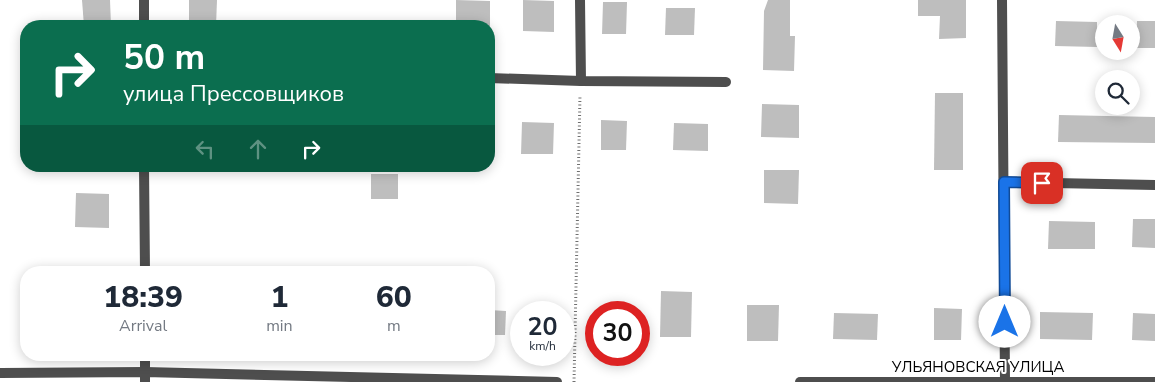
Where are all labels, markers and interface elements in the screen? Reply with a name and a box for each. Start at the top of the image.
north arrow [1095,15,1140,60]
map controls [1095,15,1140,115]
text: 50 m [123,34,205,81]
icon: right [40,40,105,105]
button: search [1095,70,1140,115]
text: улица Прессовщиков [123,79,344,109]
icon: left [191,135,219,163]
icon: ahead [244,135,272,163]
icon: right [297,135,325,163]
pin [1021,162,1063,204]
icon: arrive [1028,169,1056,197]
text: 18:39 [103,277,183,318]
text: 1 [270,277,288,318]
text: 60 [376,277,412,318]
position arrow [978,295,1030,347]
speed limit sign: 30 [585,301,650,366]
text: 20 [527,310,558,344]
text: Arrival [119,315,167,337]
text: min [266,315,293,337]
text: m [387,315,401,337]
text: km/h [529,338,556,354]
street label: УЛЬЯНОВСКАЯ УЛИЦА [891,357,1064,377]

